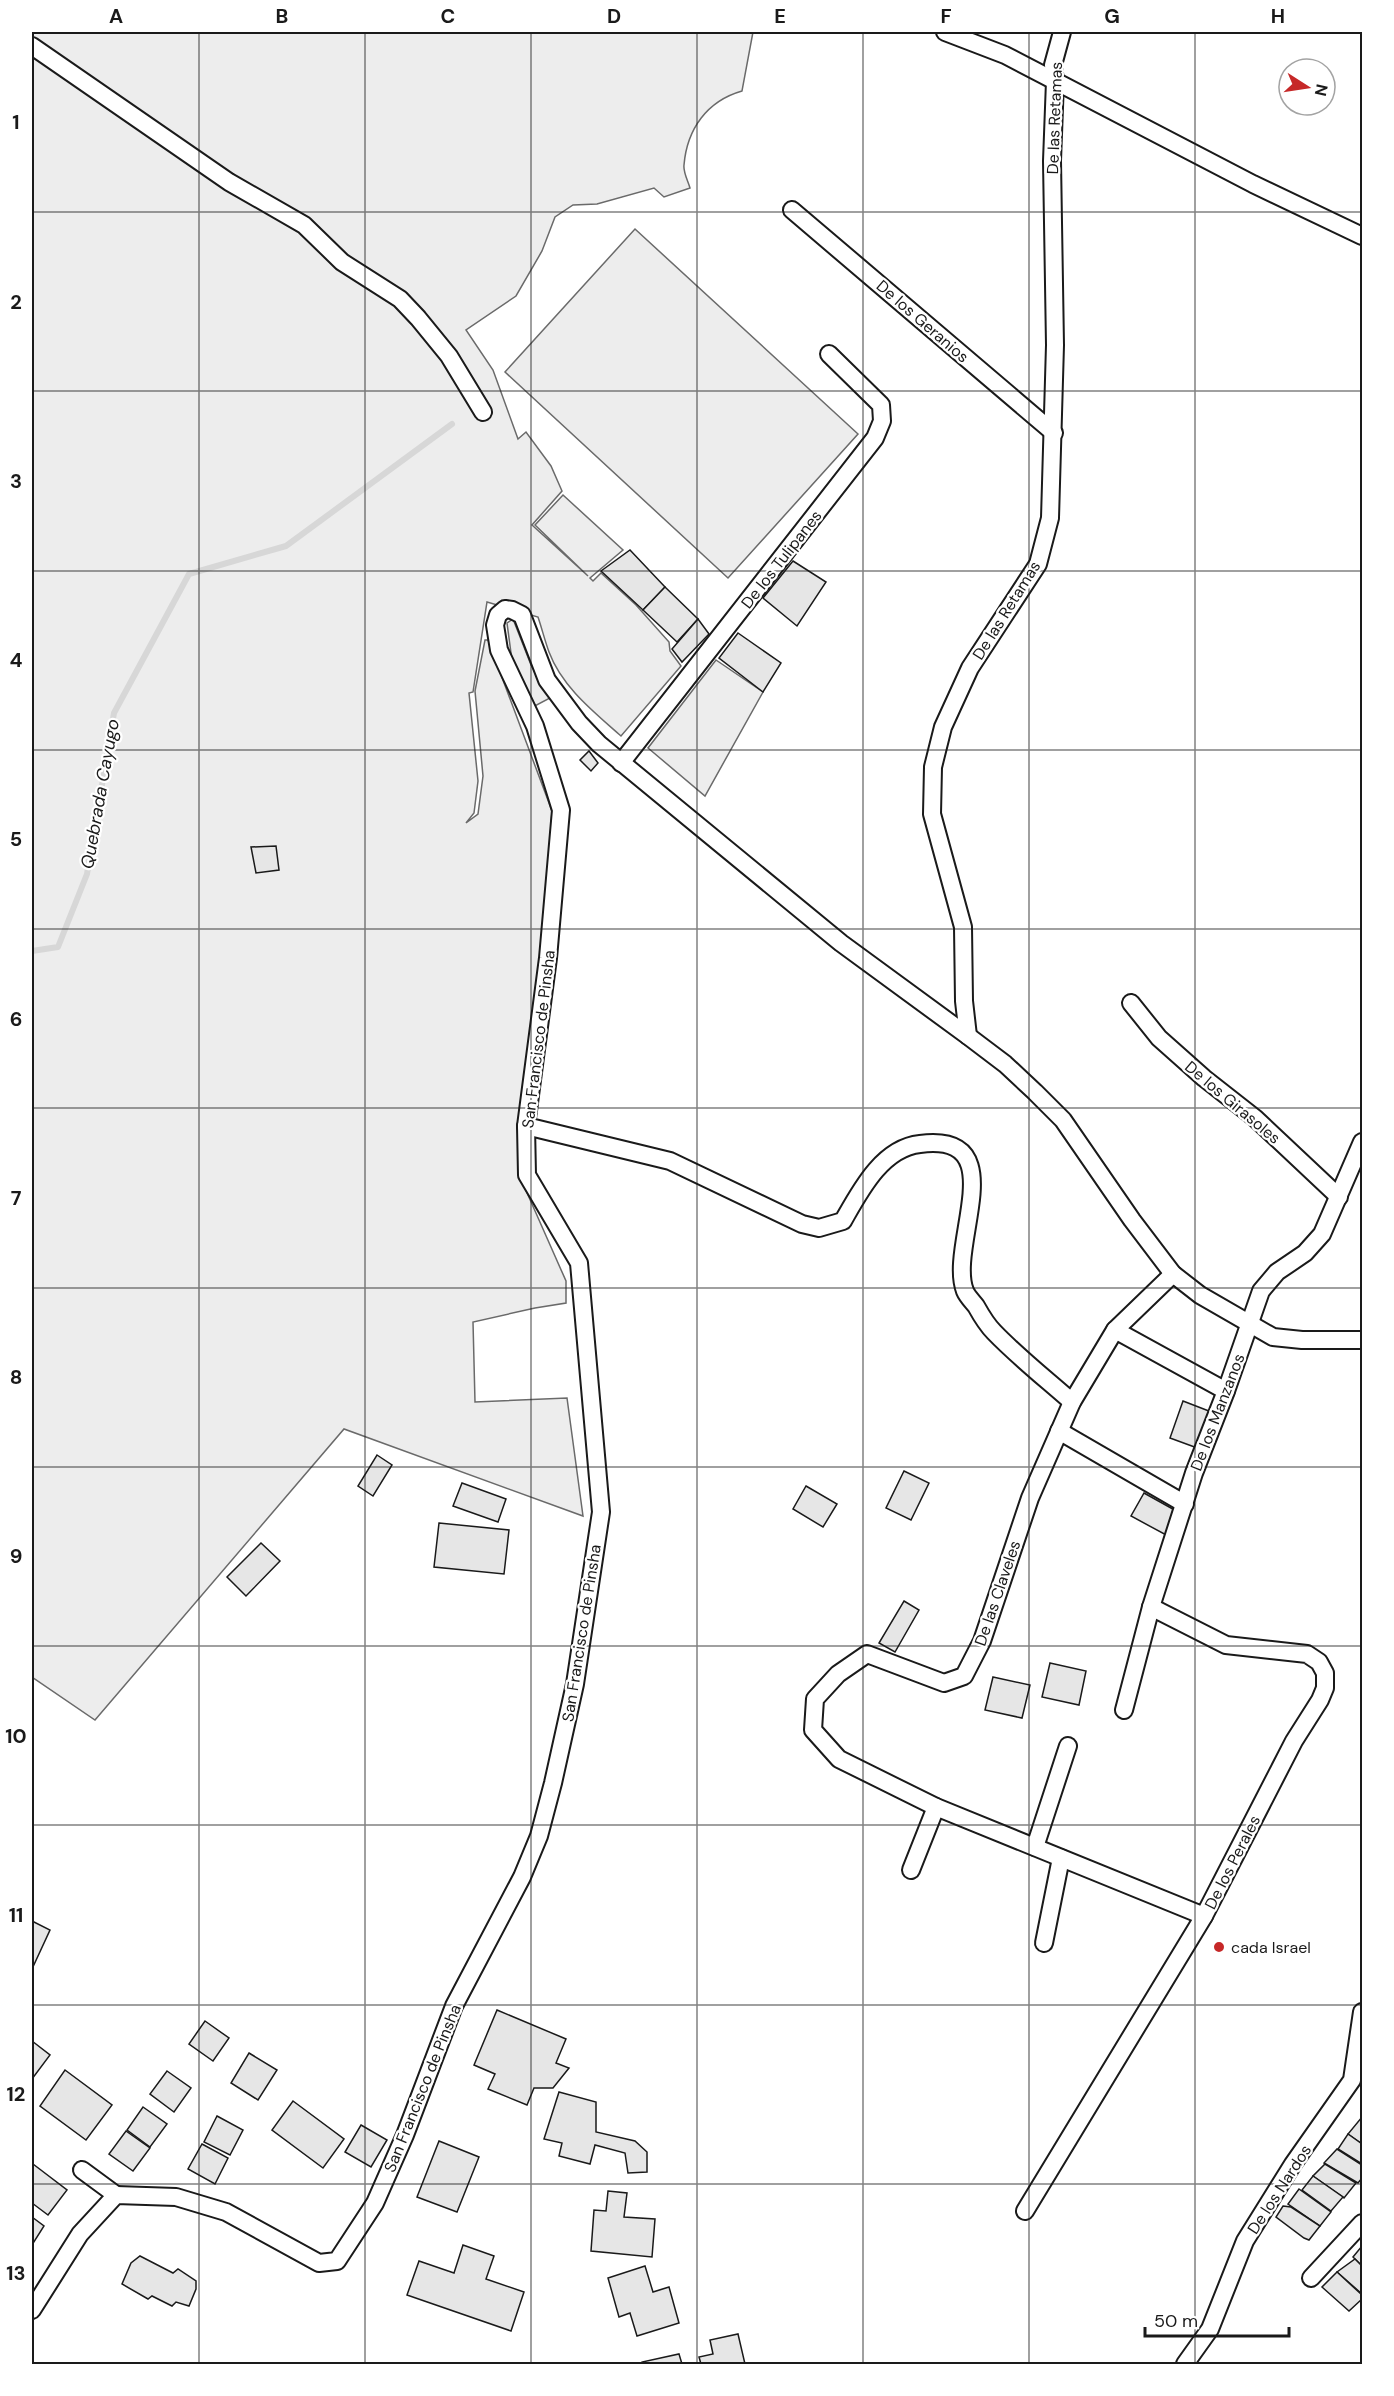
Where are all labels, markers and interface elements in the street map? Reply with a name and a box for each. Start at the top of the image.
text: A [109,3,123,29]
text: B [276,3,288,29]
text: C [441,3,455,29]
text: D [607,3,621,29]
text: E [774,3,786,29]
text: F [940,3,952,29]
text: G [1104,3,1120,29]
text: H [1271,3,1285,29]
north arrow [1277,57,1337,117]
street label: De las Retamas [1042,61,1067,175]
text: N [1310,82,1333,98]
text: 1 [12,109,20,135]
street label: De los Geranios [872,275,973,367]
text: 2 [10,289,22,315]
text: 3 [10,468,22,494]
street label: De los Tulipanes [736,506,826,613]
street label: De las Retamas [968,557,1045,664]
text: 4 [10,647,23,673]
water label: Quebrada Cayugo [75,717,125,871]
text: 5 [10,826,22,852]
street label: San Francisco de Pinsha [517,949,560,1129]
text: 6 [10,1006,22,1032]
street label: De los Girasoles [1181,1056,1285,1149]
text: 7 [11,1185,22,1211]
street label: De los Manzanos [1185,1351,1249,1474]
text: 8 [10,1364,22,1390]
street label: De las Claveles [970,1538,1025,1649]
text: 9 [10,1543,22,1569]
street label: San Francisco de Pinsha [557,1543,606,1723]
text: 10 [5,1723,27,1749]
street label: De los Perales [1200,1812,1265,1913]
text: 11 [9,1902,23,1928]
place label: cada Israel [1231,1937,1311,1958]
marker: cada Israel [1212,1940,1226,1954]
street label: San Francisco de Pinsha [379,2001,466,2175]
text: 12 [7,2081,25,2107]
street label: De los Nardos [1243,2141,1316,2238]
text: 13 [6,2260,26,2286]
scale bar [1145,2300,1289,2338]
text: 50 m [1154,2309,1198,2333]

